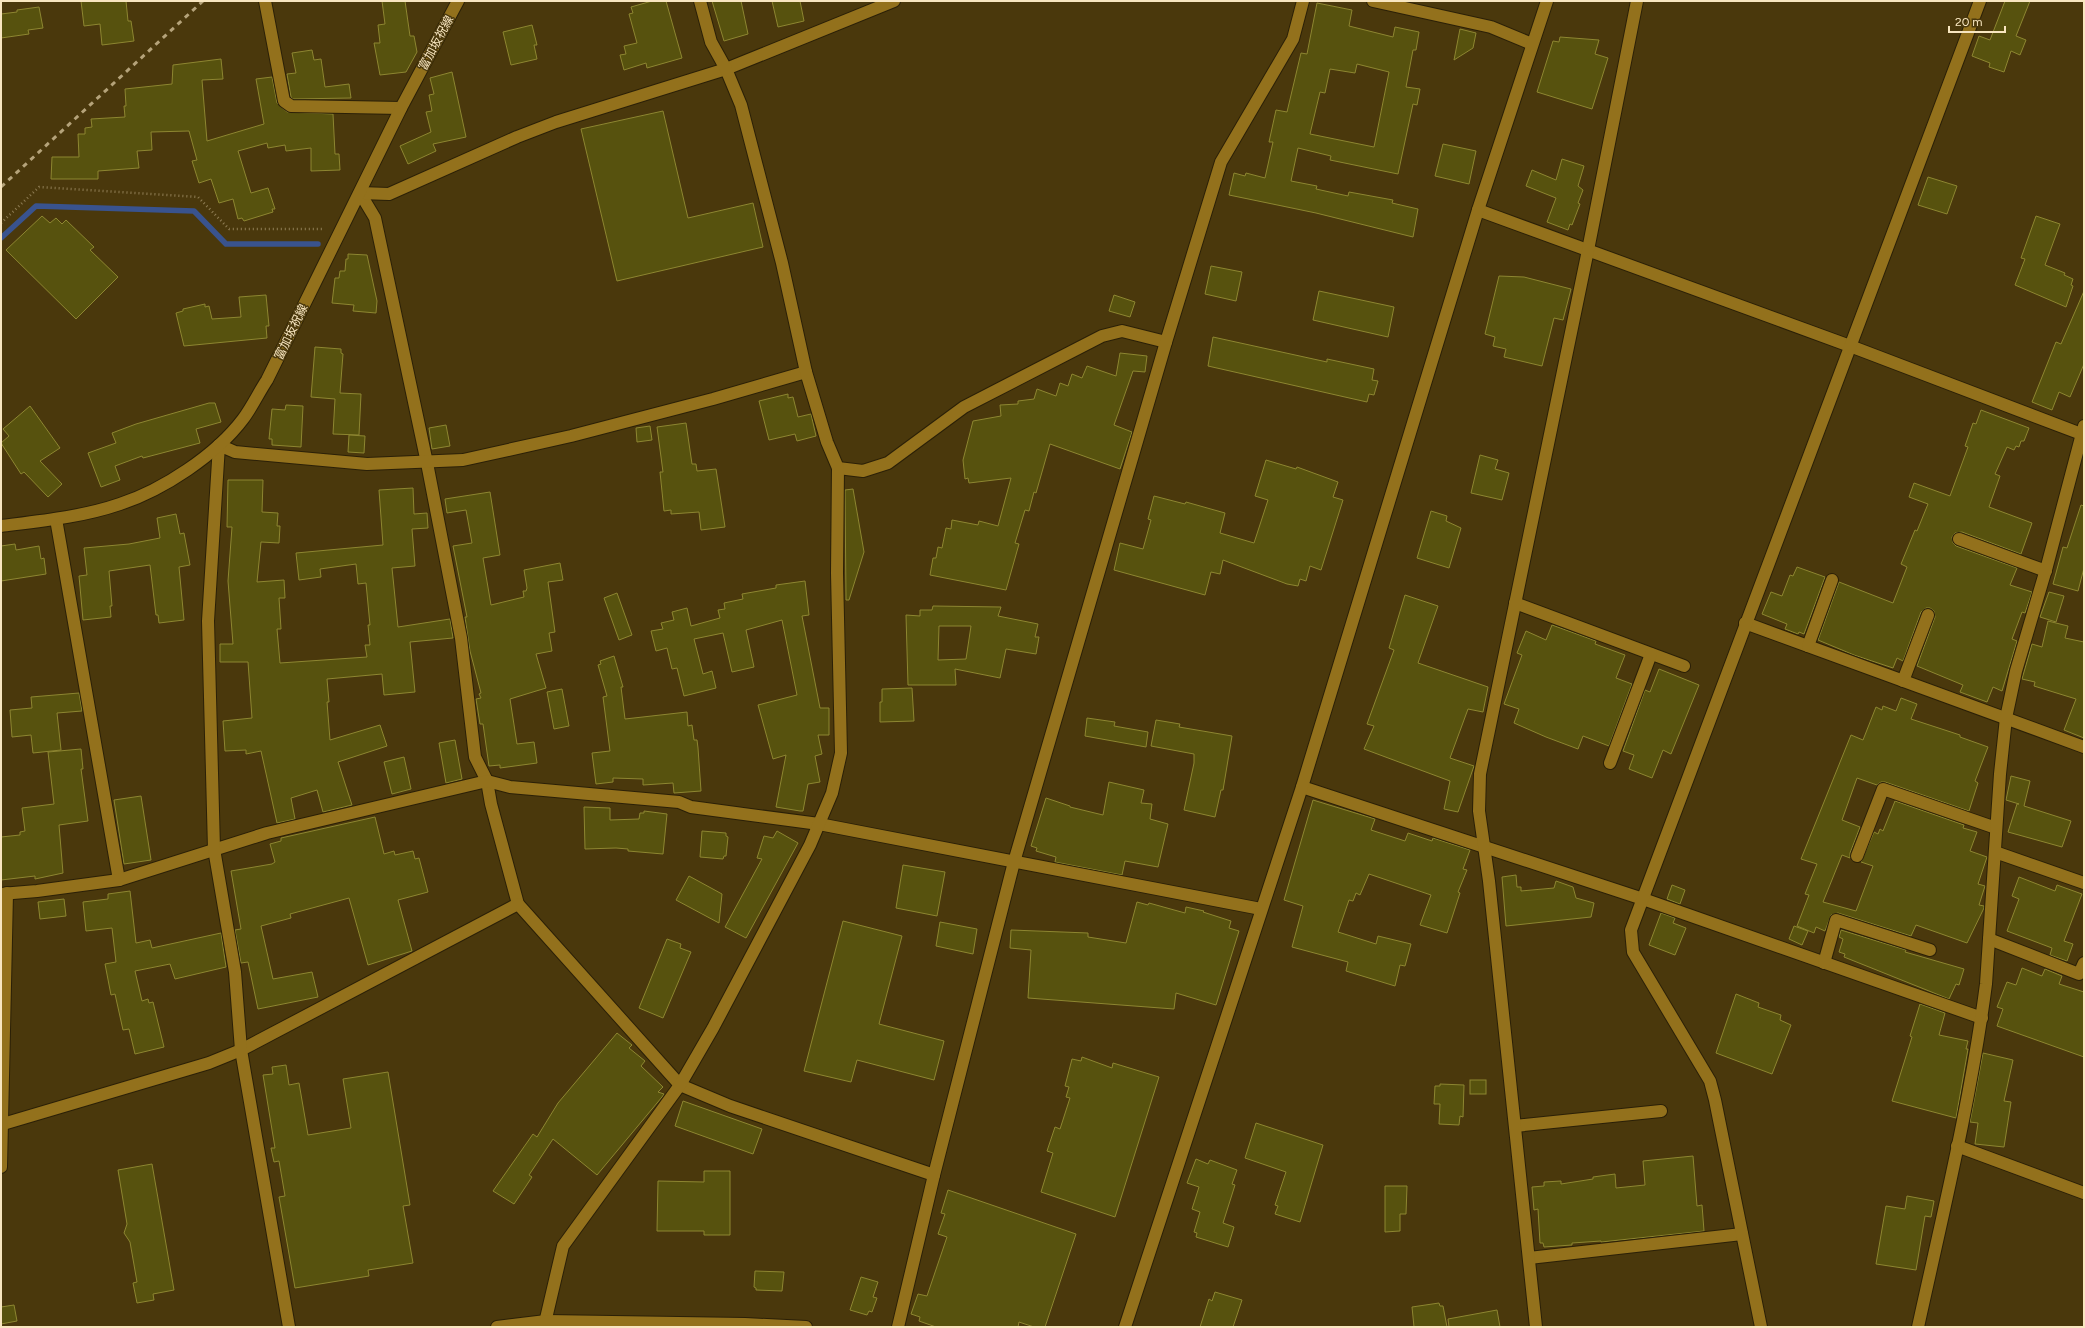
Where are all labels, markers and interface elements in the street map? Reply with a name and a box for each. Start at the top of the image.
scale bar [1949,8,2005,34]
street label: 富加坂祝線 [416,13,456,73]
text: 20 m [1955,15,1983,29]
street label: 富加坂祝線 [272,302,310,362]

